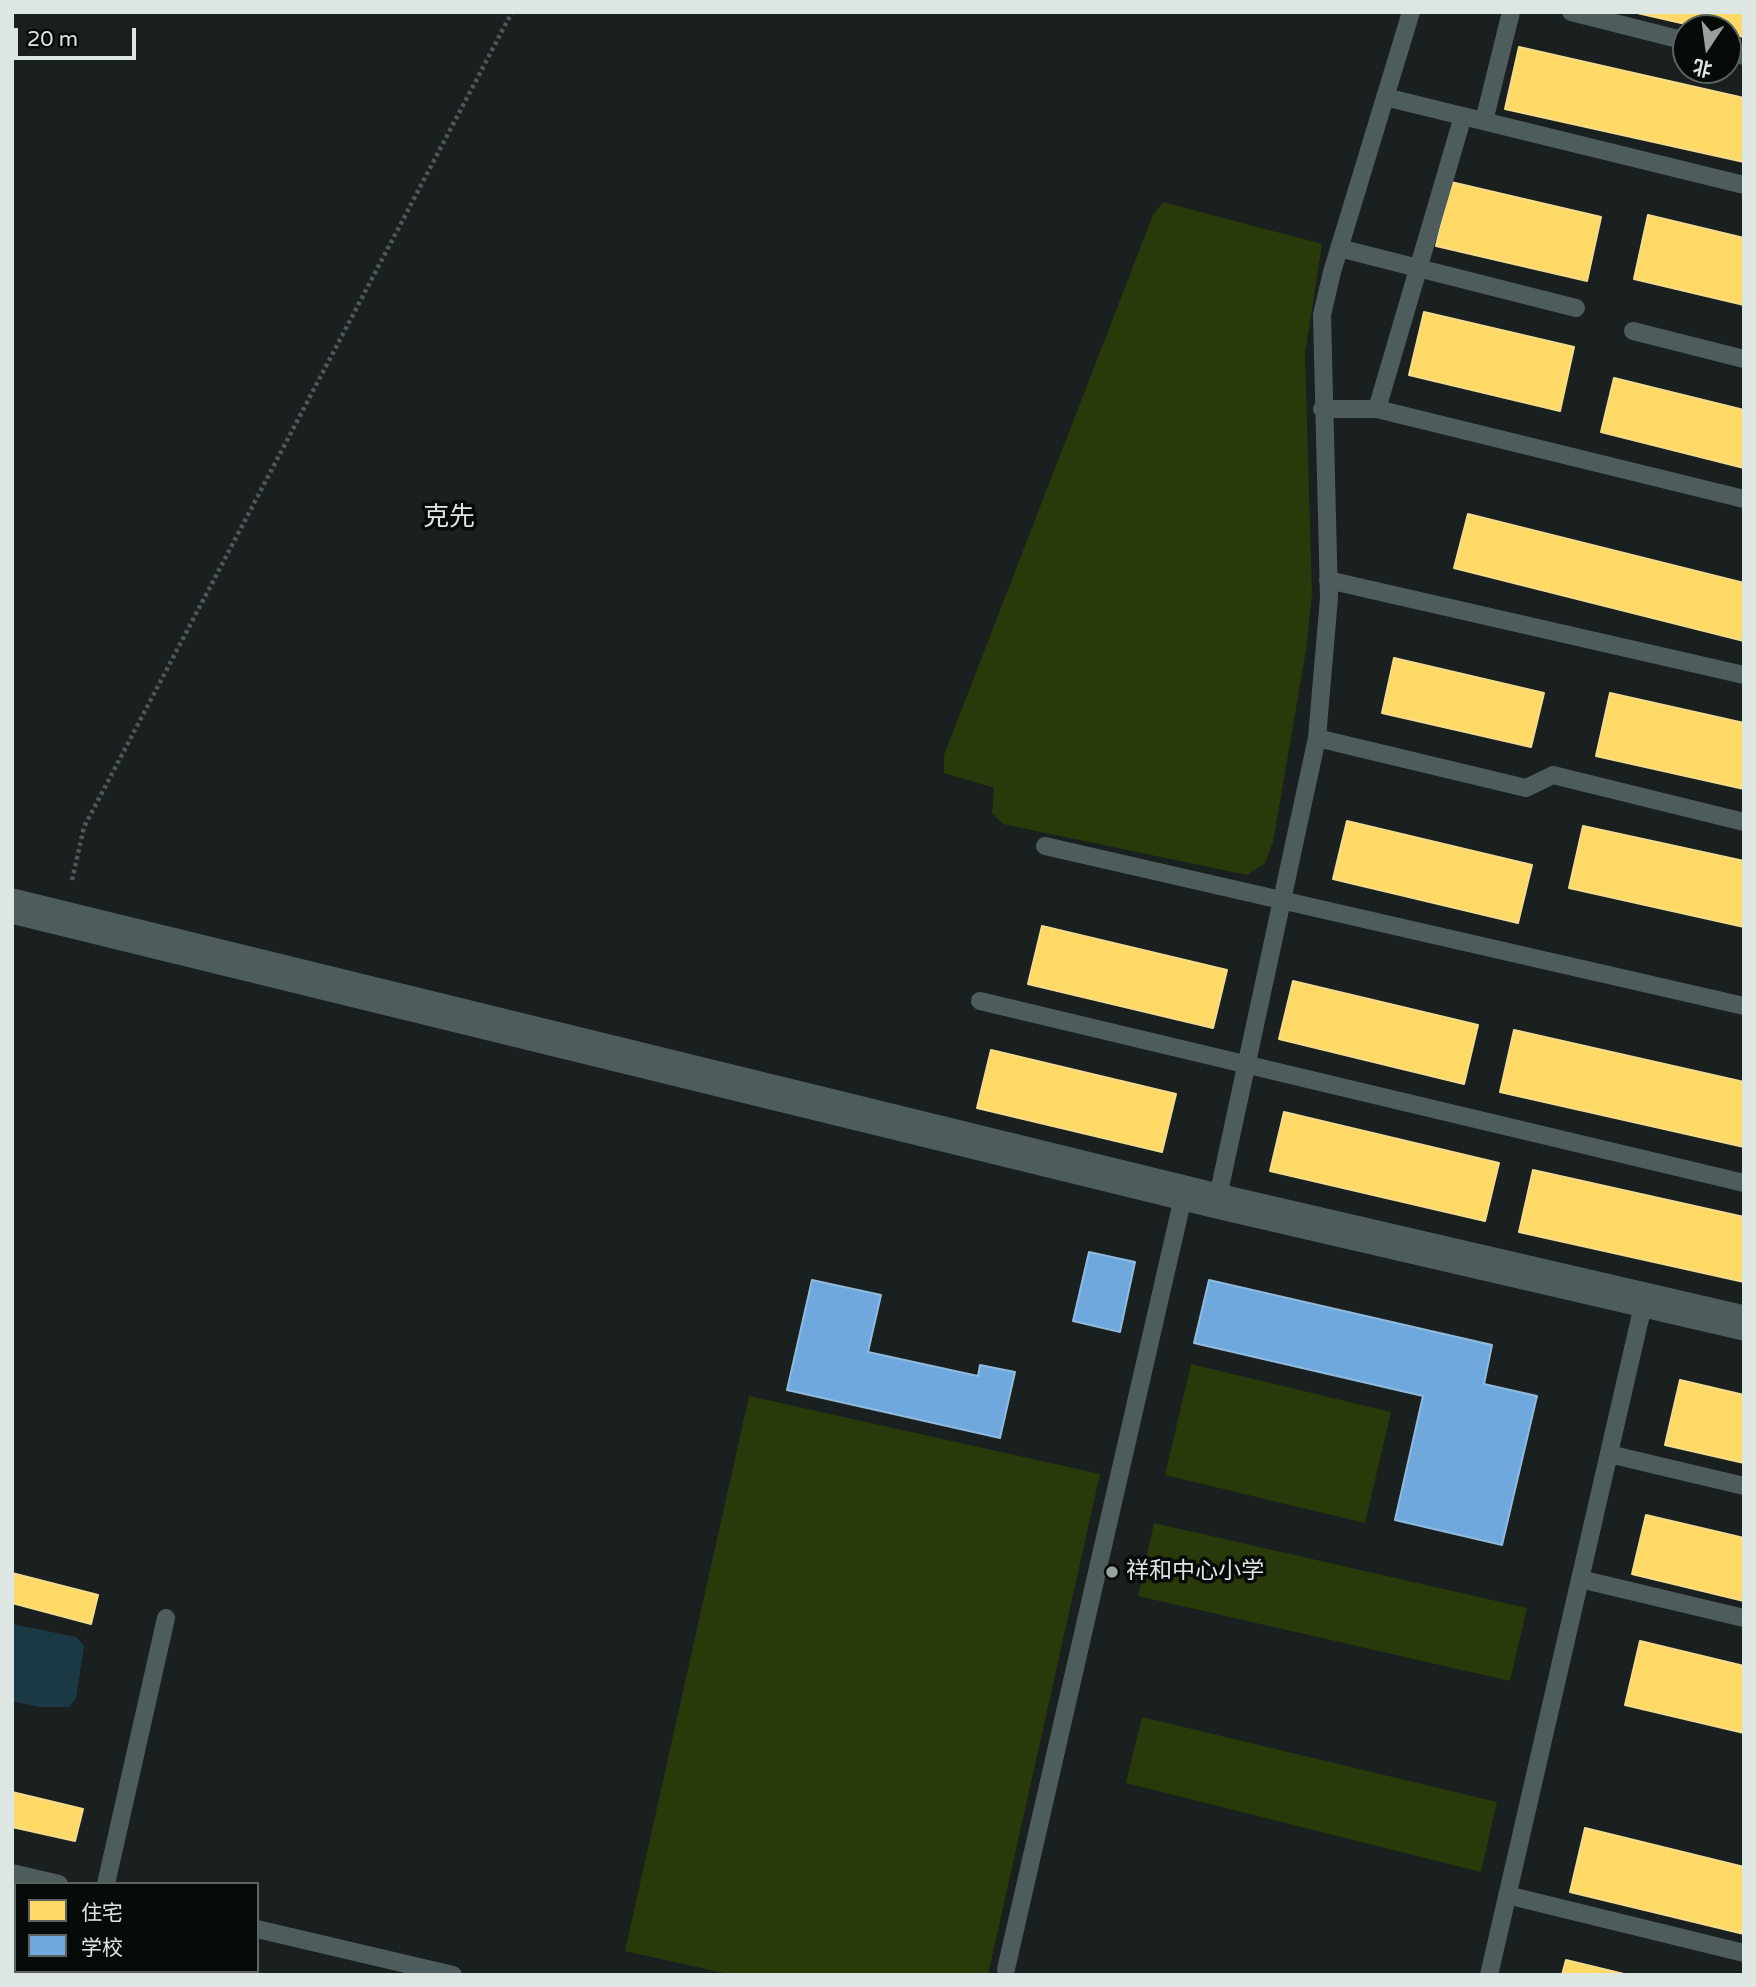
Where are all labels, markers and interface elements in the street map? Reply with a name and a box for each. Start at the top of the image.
scale bar [18,14,140,58]
north arrow [1672,14,1742,84]
text: 20 m [27,27,78,52]
text: 北 [1691,55,1714,80]
district label: 克先 [423,502,475,534]
place label: 祥和中心小学 [1126,1558,1264,1586]
marker: 祥和中心小学 [1104,1564,1120,1580]
legend [14,1882,259,1973]
text: 住宅 [81,1901,123,1926]
text: 学校 [81,1936,123,1961]

